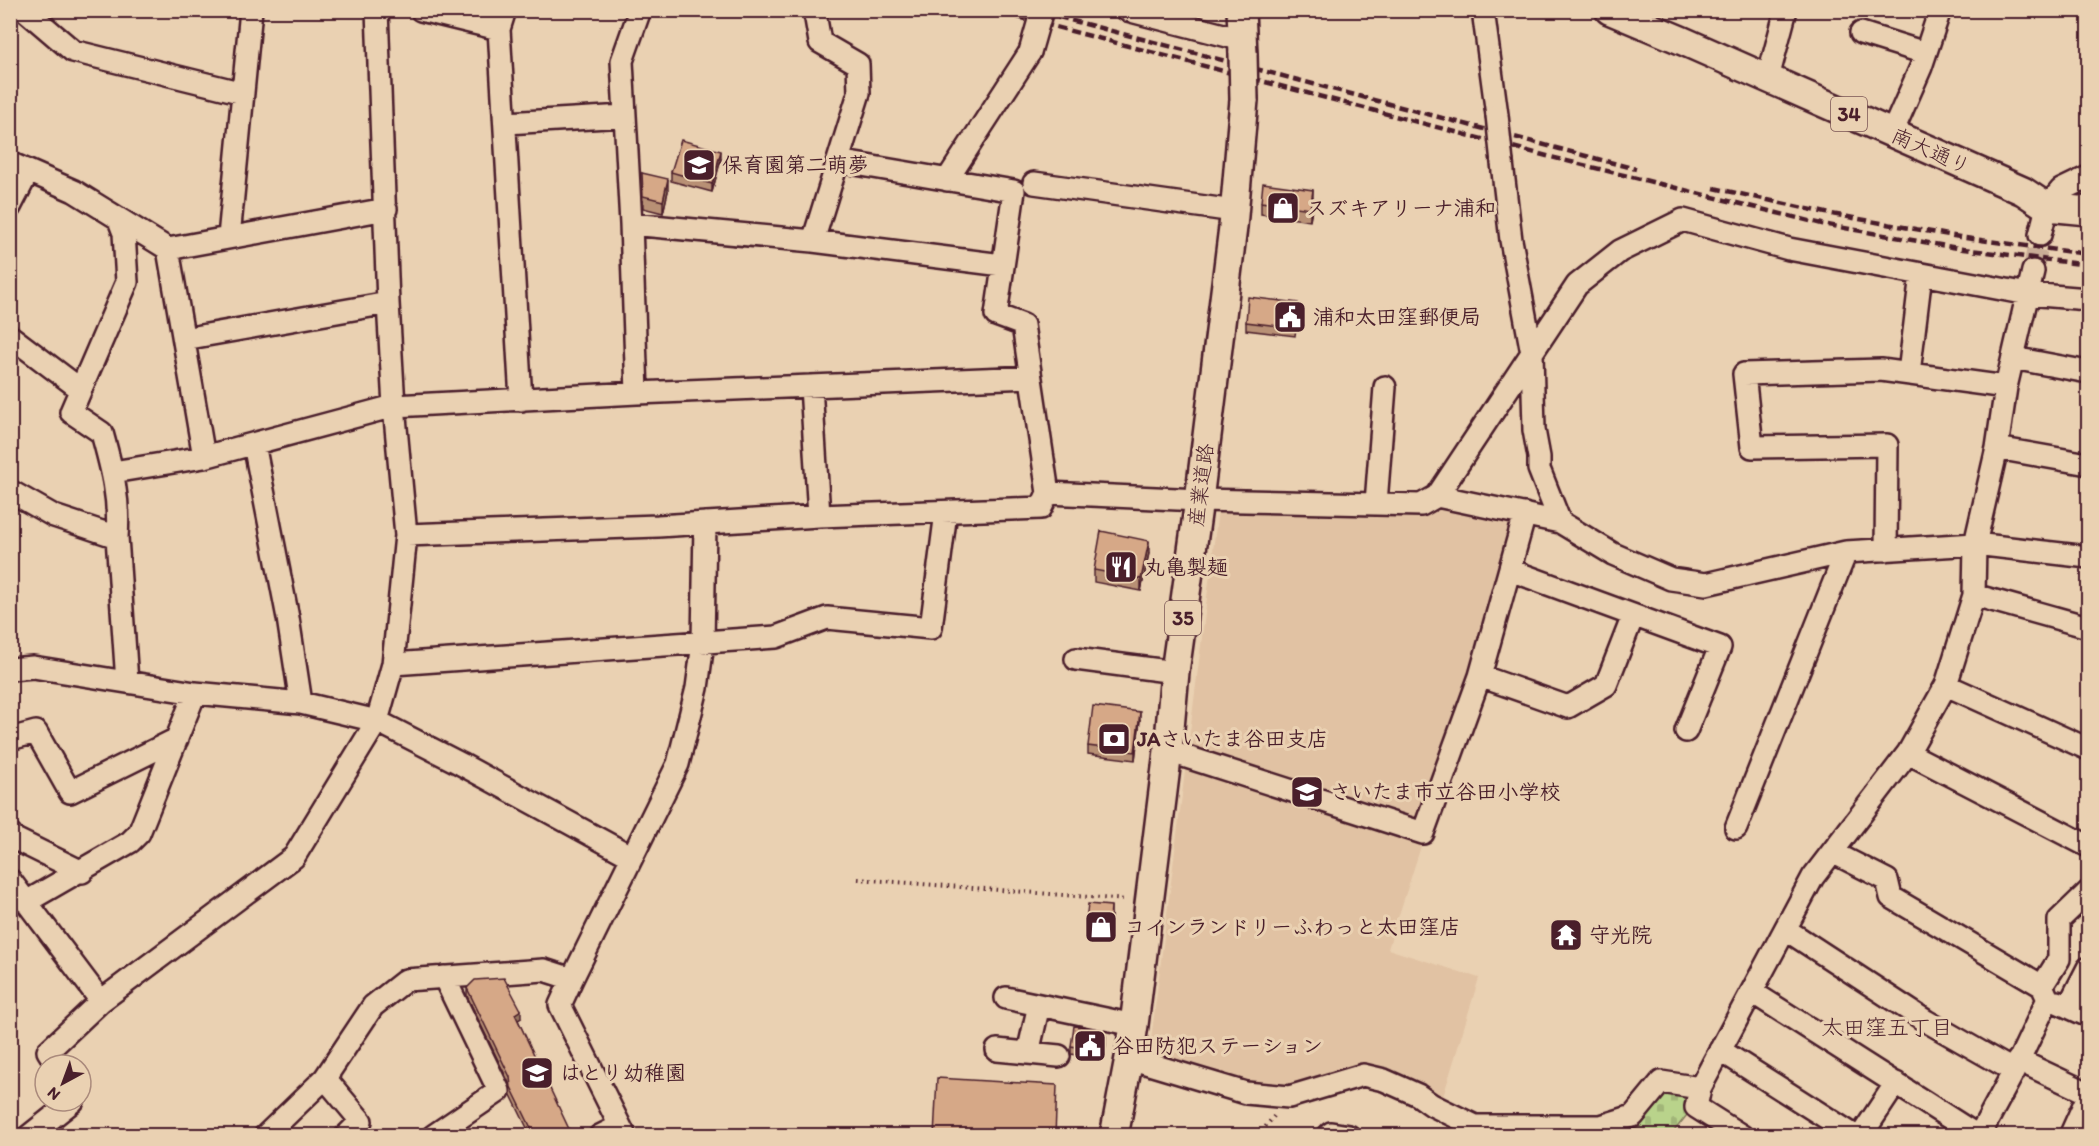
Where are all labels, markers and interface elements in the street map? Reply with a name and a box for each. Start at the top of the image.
road number: 34 [1831,97,1867,131]
street label: 南大通り [1888,122,1975,179]
school or university icon: 保育園第二萌夢 [681,147,717,183]
place label: 保育園第二萌夢 [722,152,869,177]
shop icon: スズキアリーナ浦和 [1265,190,1301,226]
place label: スズキアリーナ浦和 [1306,195,1496,220]
public building icon: 浦和太田窪郵便局 [1272,299,1308,335]
place label: 浦和太田窪郵便局 [1313,304,1481,329]
street label: 産業道路 [1183,442,1218,528]
restaurant icon: 丸亀製麺 [1103,549,1139,585]
place label: 丸亀製麺 [1144,554,1228,579]
road number: 35 [1165,601,1201,635]
bank icon: JAさいたま谷田支店 [1096,721,1132,757]
place label: JAさいたま谷田支店 [1136,726,1328,751]
school or university icon: さいたま市立谷田小学校 [1289,774,1325,810]
place label: さいたま市立谷田小学校 [1330,779,1561,804]
shop icon: コインランドリーふわっと太田窪店 [1083,909,1119,945]
place label: コインランドリーふわっと太田窪店 [1124,914,1460,939]
temple icon: 守光院 [1548,917,1584,953]
place label: 守光院 [1589,922,1652,947]
district label: 太田窪五丁目 [1821,1014,1953,1041]
public building icon: 谷田防犯ステーション [1072,1028,1108,1064]
place label: 谷田防犯ステーション [1113,1033,1323,1058]
north arrow [33,1053,93,1113]
school or university icon: はとり幼稚園 [519,1055,555,1091]
place label: はとり幼稚園 [560,1060,686,1085]
text: N [43,1083,64,1105]

